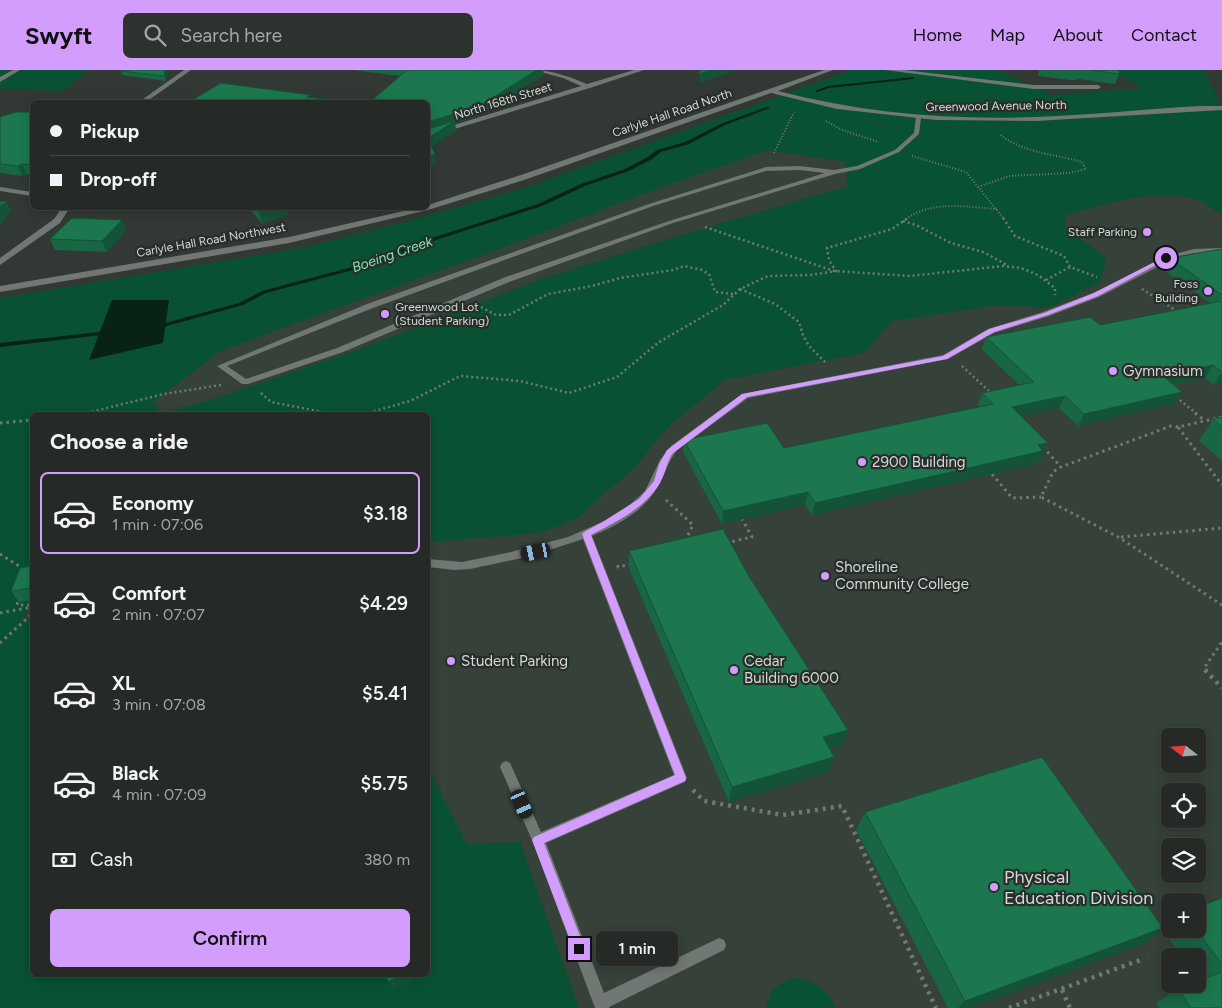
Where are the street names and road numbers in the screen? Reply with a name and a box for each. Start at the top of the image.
street label: North 168th Street [452,79,554,123]
street label: Carlyle Hall Road North [610,86,734,140]
street label: Greenwood Avenue North [925,98,1067,114]
street label: Carlyle Hall Road Northwest [135,220,287,260]

